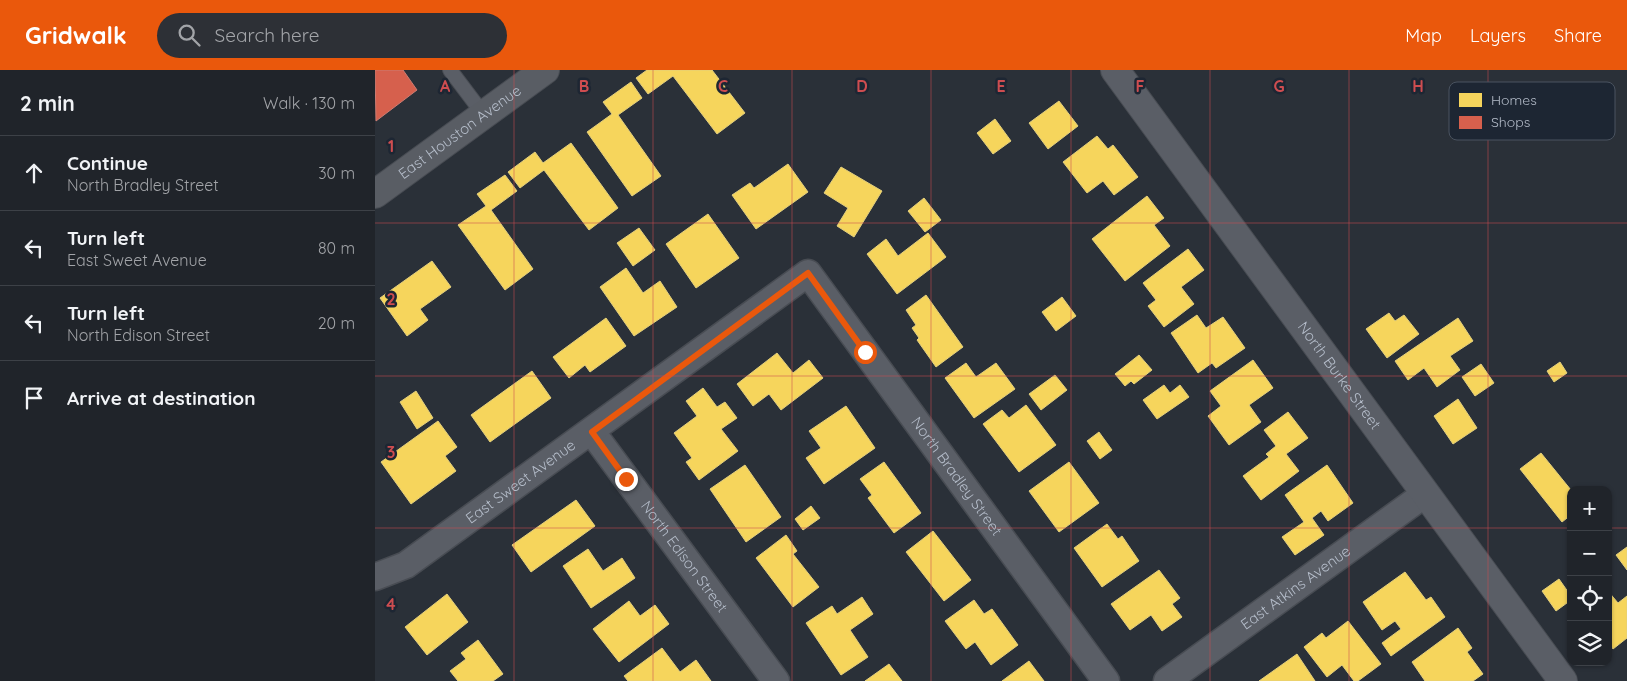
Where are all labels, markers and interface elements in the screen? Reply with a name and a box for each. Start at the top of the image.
search box [157,13,507,58]
text: Gridwalk [25,20,127,50]
icon: search [175,21,203,49]
text: Search here [215,23,319,47]
text: Map [1405,24,1442,47]
text: Layers [1470,24,1526,47]
text: Share [1554,24,1602,47]
text: B [579,76,589,96]
text: C [718,76,728,96]
text: D [856,76,868,96]
text: E [996,76,1006,96]
text: F [1136,76,1145,96]
text: G [1273,76,1285,96]
text: H [1412,76,1424,96]
street label: East Houston Avenue [395,81,525,183]
legend [1449,82,1615,140]
text: 2 min [20,90,75,116]
text: Homes [1491,91,1537,109]
text: Walk · 130 m [263,93,355,113]
text: Shops [1491,113,1530,131]
text: 1 [388,136,394,156]
text: Continue [67,151,148,175]
icon: ahead [20,159,48,187]
text: 30 m [318,163,355,183]
text: North Bradley Street [67,175,219,195]
text: Turn left [67,226,145,250]
icon: left [20,234,48,262]
text: 80 m [318,238,355,258]
text: East Sweet Avenue [67,250,207,270]
text: 2 [386,289,396,309]
text: Turn left [67,301,145,325]
icon: left [20,309,48,337]
text: 20 m [318,313,355,333]
street label: North Burke Street [1294,318,1385,433]
text: North Edison Street [67,325,210,345]
route start [854,341,877,364]
icon: arrive [20,384,48,412]
text: Arrive at destination [67,386,256,410]
street label: North Bradley Street [907,413,1007,539]
street label: East Sweet Avenue [462,435,579,528]
text: 3 [387,442,395,462]
route end [615,468,638,491]
map controls [1567,486,1612,666]
button: + [1567,486,1612,531]
street label: North Edison Street [637,497,732,616]
button: − [1567,531,1612,576]
street label: East Atkins Avenue [1237,541,1354,633]
button: locate [1567,576,1612,621]
text: 4 [386,594,396,614]
button: layers [1567,621,1612,666]

